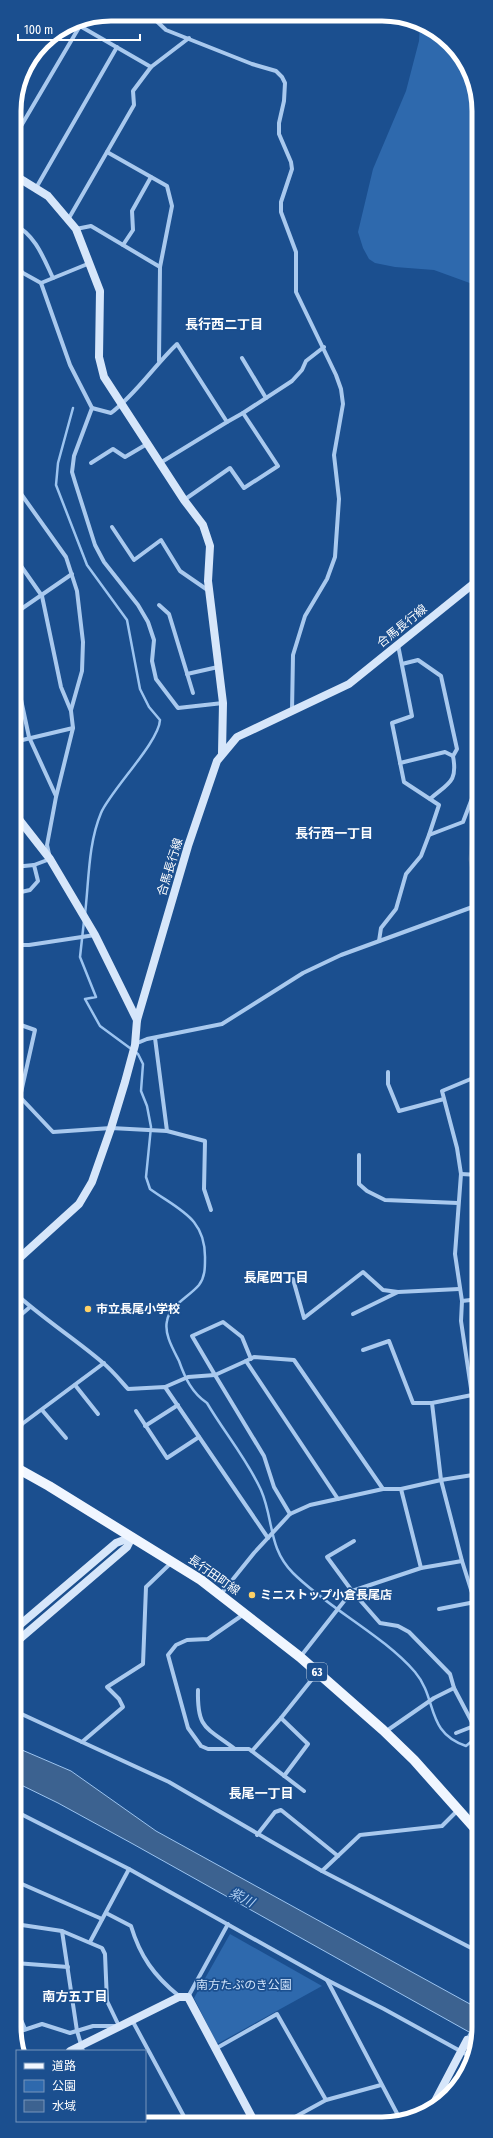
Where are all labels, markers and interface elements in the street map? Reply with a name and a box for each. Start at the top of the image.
scale bar [18,16,140,42]
text: 100 m [24,23,53,37]
district label: 長行西二丁目 [185,317,263,332]
street label: 合馬長行線 [374,602,430,650]
district label: 長行西一丁目 [295,826,373,841]
street label: 合馬長行線 [155,836,185,898]
district label: 長尾四丁目 [243,1270,309,1285]
place label: 市立長尾小学校 [96,1302,180,1316]
marker: 市立長尾小学校 [83,1304,93,1314]
street label: 長行田町線 [185,1552,243,1598]
place label: ミニストップ小倉長尾店 [260,1588,392,1602]
marker: ミニストップ小倉長尾店 [247,1590,257,1600]
road number: 63 [307,1663,327,1681]
district label: 長尾一丁目 [228,1786,294,1801]
water label: 紫川 [227,1885,259,1911]
park label: 南方たぶのき公園 [196,1978,292,1992]
district label: 南方五丁目 [42,1989,108,2004]
legend [16,2050,146,2122]
text: 道路 [52,2059,76,2073]
text: 公園 [52,2079,76,2093]
text: 水域 [52,2099,76,2113]

